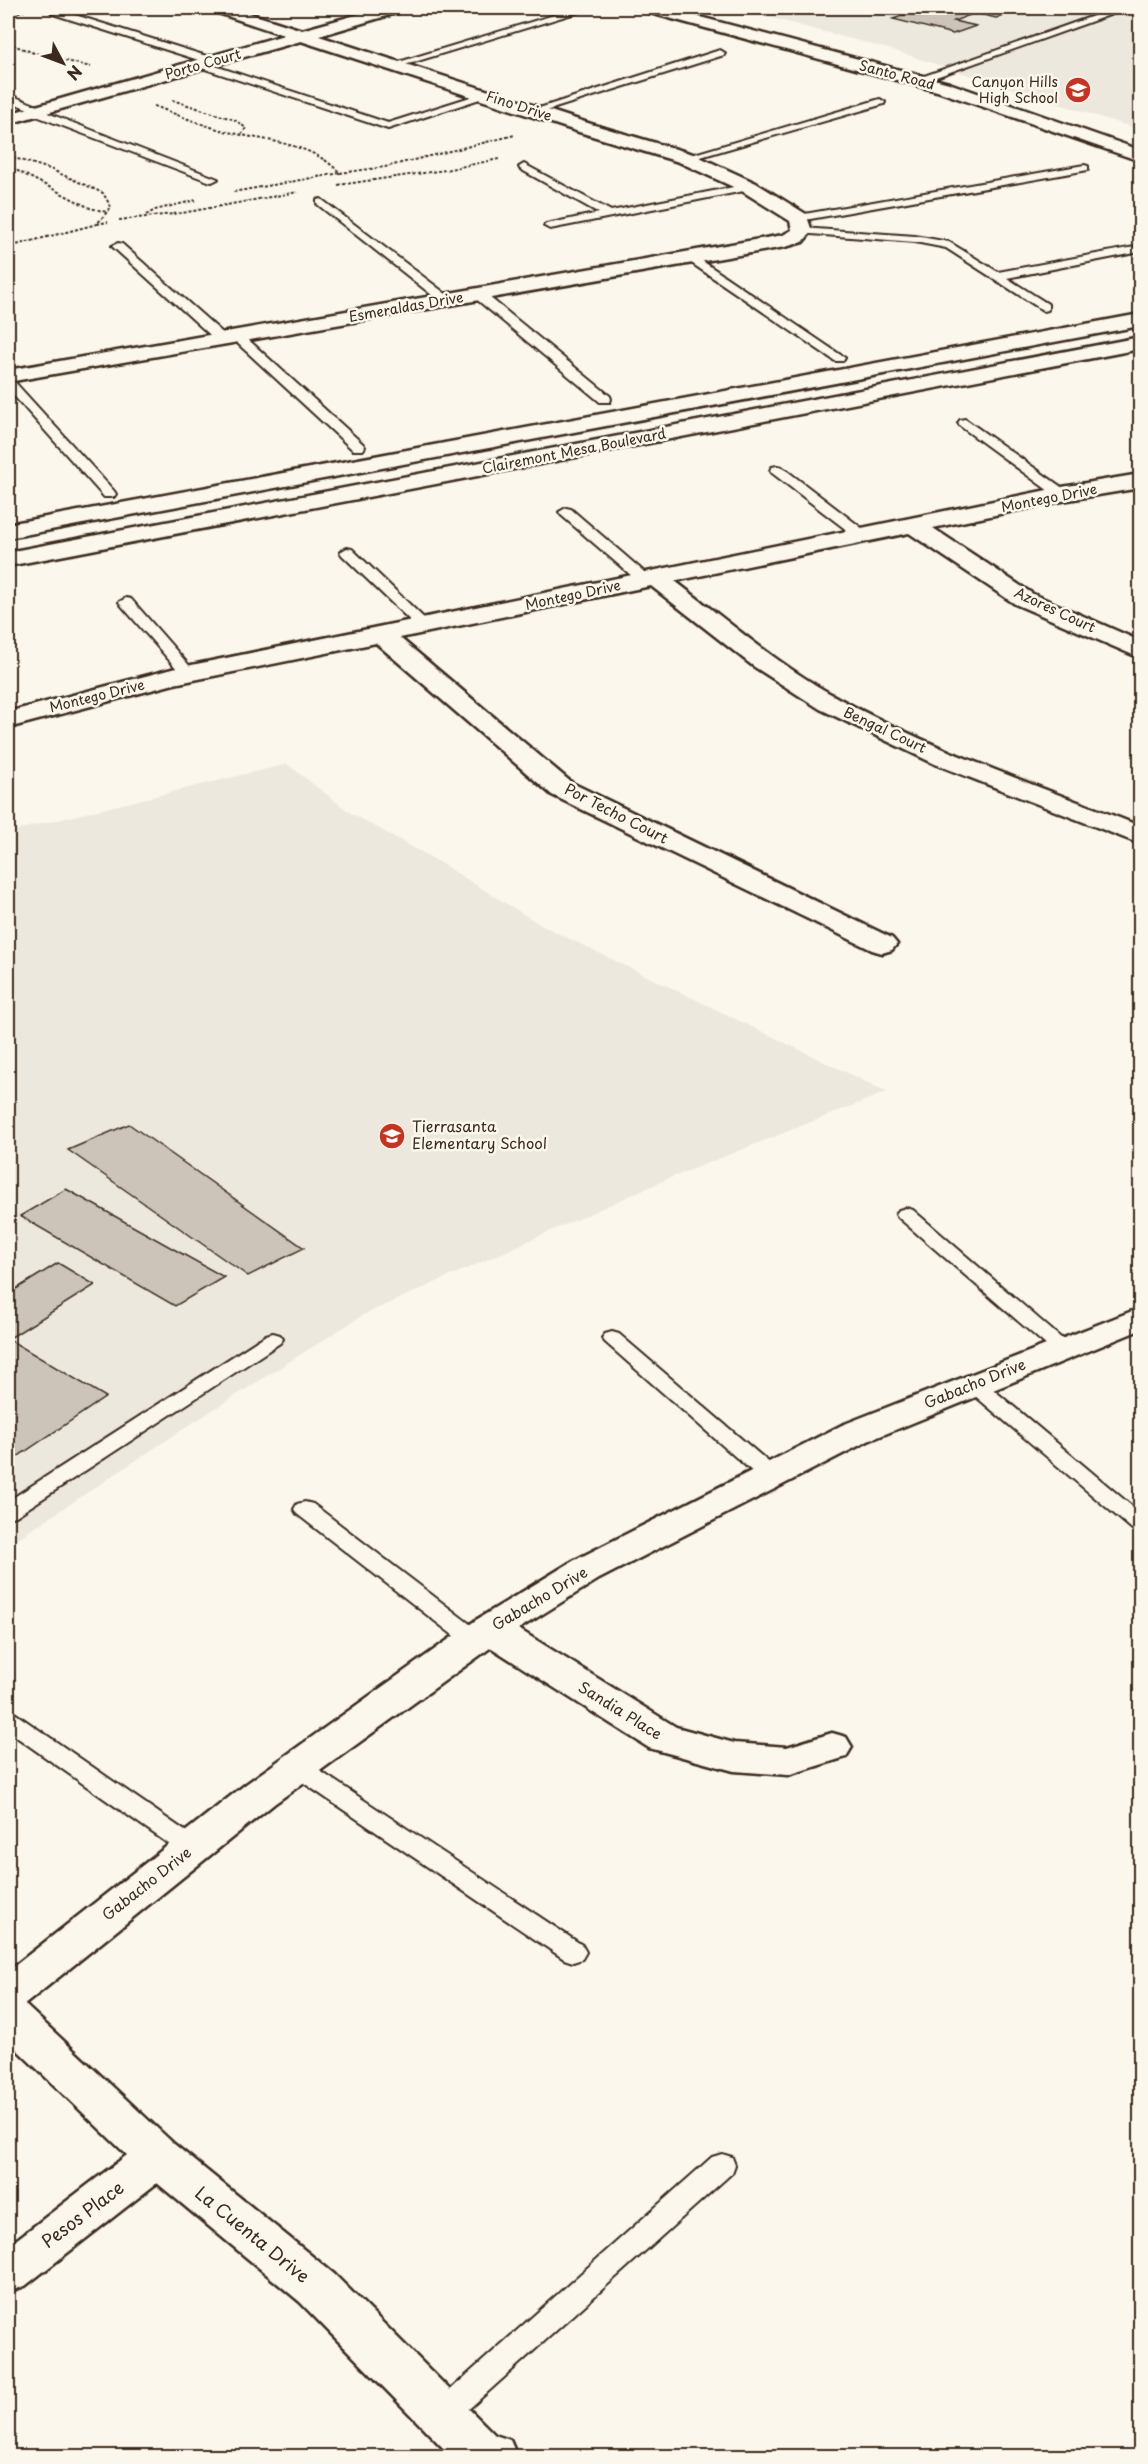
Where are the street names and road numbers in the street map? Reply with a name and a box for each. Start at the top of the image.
street label: Porto Court [162,43,244,84]
street label: Santo Road [857,54,937,95]
street label: Fino Drive [483,85,555,126]
street label: Esmeraldas Drive [347,286,465,327]
street label: Clairemont Mesa Boulevard [480,422,668,479]
street label: Montego Drive [999,478,1099,517]
street label: Montego Drive [523,574,623,615]
street label: Azores Court [1011,582,1100,638]
street label: Montego Drive [47,674,147,717]
street label: Bengal Court [840,701,930,758]
street label: Por Techo Court [561,777,673,849]
street label: Gabacho Drive [920,1352,1029,1413]
street label: Gabacho Drive [487,1560,591,1635]
street label: Sandia Place [574,1675,667,1745]
street label: Gabacho Drive [96,1841,196,1925]
street label: Pesos Place [35,2174,129,2254]
street label: La Cuenta Drive [190,2179,316,2289]

